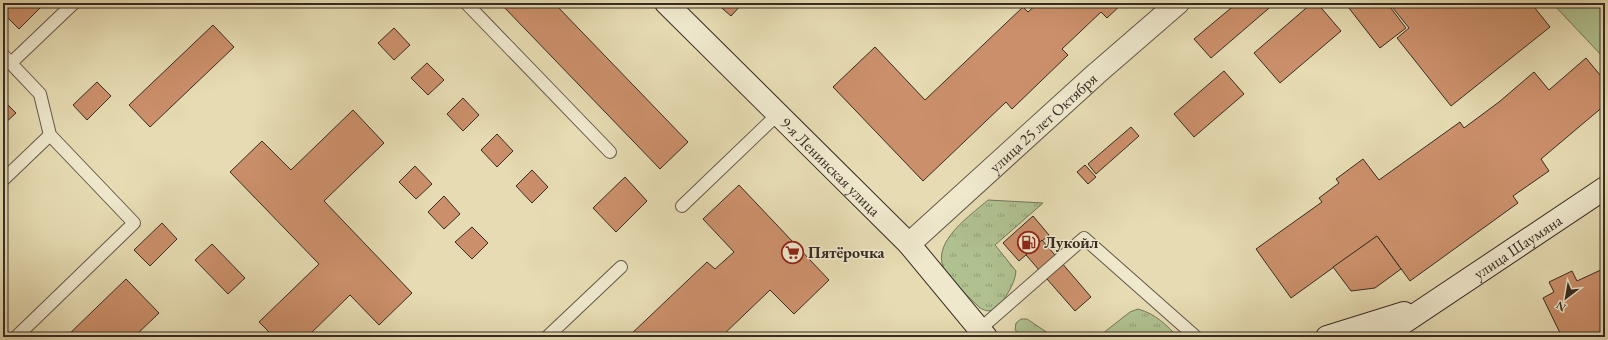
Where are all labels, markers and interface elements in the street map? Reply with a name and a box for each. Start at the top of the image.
street label: улица 25 лет Октября [984,68,1101,177]
street label: 9-я Ленинская улица [776,112,886,221]
street label: улица Шаумяна [1469,209,1566,284]
fuel station icon: Лукойл [1015,229,1041,255]
place label: Лукойл [1044,232,1099,253]
supermarket icon: Пятёрочка [780,239,806,265]
place label: Пятёрочка [808,242,886,263]
north arrow [1546,278,1586,318]
text: N [1553,298,1568,315]

